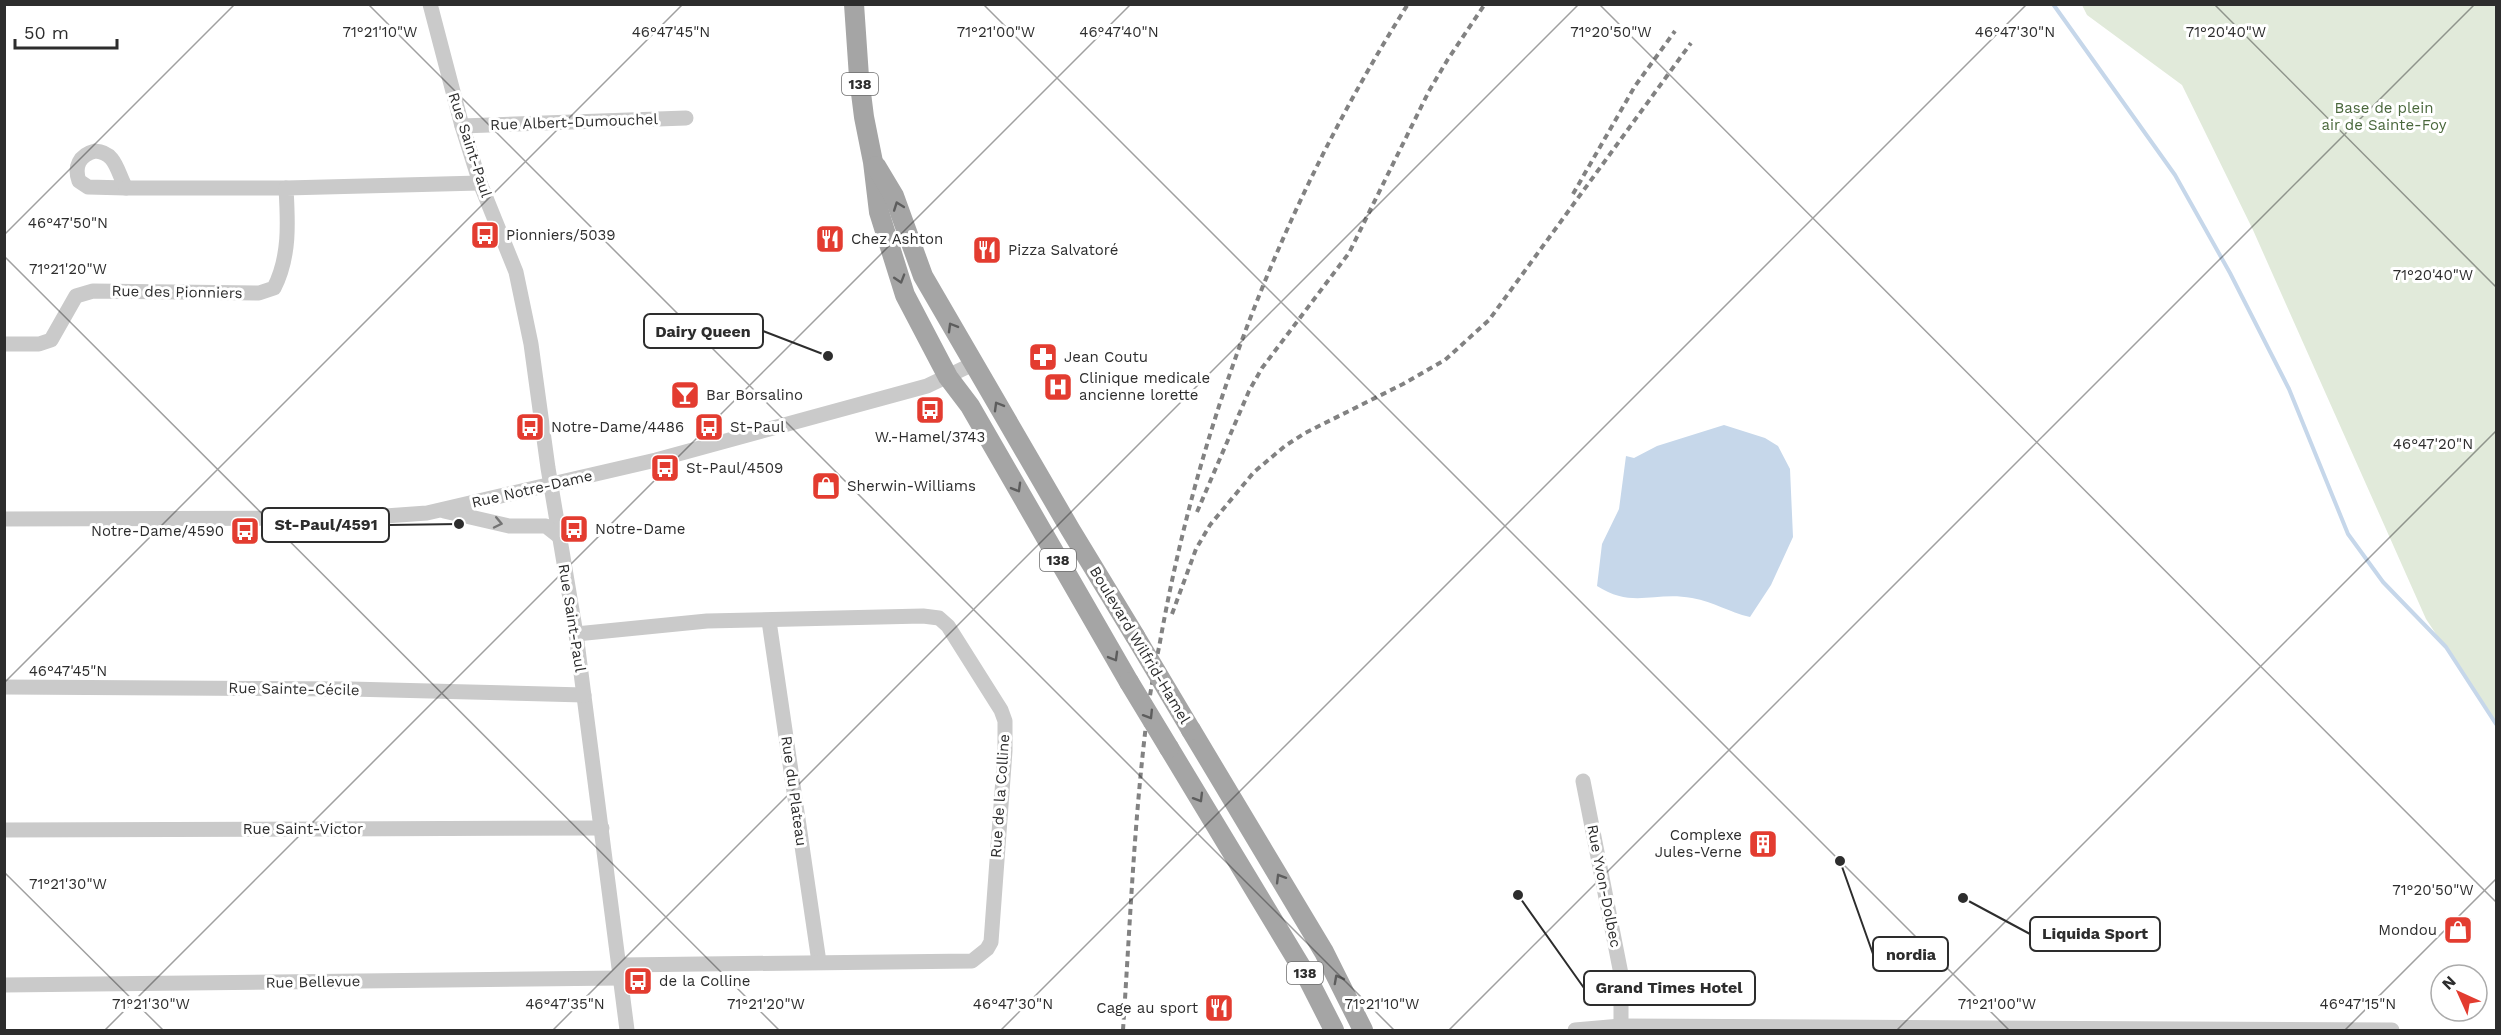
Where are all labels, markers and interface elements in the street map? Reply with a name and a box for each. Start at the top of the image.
scale bar [15,12,117,50]
text: 50 m [24,22,69,43]
text: 71°21'10"W [343,23,417,41]
text: 46°47'45"N [632,23,710,41]
text: 71°21'00"W [957,23,1035,41]
text: 46°47'40"N [1079,23,1159,41]
text: 71°20'50"W [1570,23,1652,41]
text: 46°47'30"N [1975,23,2055,41]
text: 71°20'40"W [2186,23,2266,41]
road number: 138 [842,73,878,95]
street label: Rue Saint-Paul [445,90,496,200]
park label: Base de plein air de Sainte-Foy [2321,99,2447,134]
street label: Rue Albert-Dumouchel [490,110,659,134]
one-way arrow [893,201,905,212]
text: 46°47'50"N [28,214,108,232]
bus stop icon: Pionniers/5039 [469,219,501,251]
restaurant icon: Chez Ashton [814,223,846,255]
place label: Pionniers/5039 [506,226,615,244]
place label: Chez Ashton [851,230,943,248]
restaurant icon: Pizza Salvatoré [971,234,1003,266]
place label: Pizza Salvatoré [1008,241,1118,259]
text: 71°21'20"W [29,260,107,278]
text: 71°20'40"W [2393,266,2473,284]
one-way arrow [893,273,905,284]
street label: Rue des Pionniers [111,282,243,302]
callout: Dairy Queen [644,314,763,348]
text: Dairy Queen [655,322,751,341]
one-way arrow [947,323,959,333]
pharmacy icon: Jean Coutu [1027,341,1059,373]
place label: Jean Coutu [1064,348,1148,366]
place label: Clinique medicale ancienne lorette [1079,369,1210,404]
hospital icon: Clinique medicale ancienne lorette [1042,371,1074,403]
bar icon: Bar Borsalino [669,379,701,411]
place label: Bar Borsalino [706,386,803,404]
bus stop icon: W.-Hamel/3743 [914,394,946,426]
one-way arrow [993,402,1005,412]
bus stop icon: Notre-Dame/4486 [514,411,546,443]
bus stop icon: St-Paul [693,411,725,443]
place label: Notre-Dame/4486 [551,418,684,436]
place label: St-Paul [730,418,785,436]
place label: W.-Hamel/3743 [875,428,985,446]
text: 46°47'20"N [2393,435,2473,453]
bus stop icon: St-Paul/4509 [649,452,681,484]
place label: St-Paul/4509 [686,459,783,477]
street label: Rue Notre-Dame [470,466,594,512]
shop icon: Sherwin-Williams [810,470,842,502]
place label: Sherwin-Williams [847,477,976,495]
one-way arrow [1010,482,1021,492]
callout: St-Paul/4591 [262,508,389,542]
bus stop icon: Notre-Dame [558,513,590,545]
bus stop icon: Notre-Dame/4590 [229,515,261,547]
text: St-Paul/4591 [274,515,378,534]
one-way arrow [492,516,502,529]
place label: Notre-Dame [595,520,685,538]
place label: Notre-Dame/4590 [91,522,224,540]
road number: 138 [1040,549,1076,571]
street label: Rue Saint-Paul [555,563,589,674]
street label: Boulevard Wilfrid-Hamel [1086,563,1194,727]
one-way arrow [1107,651,1118,661]
text: 46°47'45"N [29,662,107,680]
street label: Rue Sainte-Cécile [228,679,360,699]
one-way arrow [1141,709,1153,719]
street label: Rue de la Colline [987,733,1013,859]
street label: Rue du Plateau [777,735,811,847]
one-way arrow [1192,792,1204,802]
street label: Rue Saint-Victor [243,820,363,838]
street label: Rue Yvon-Dolbec [1583,823,1625,949]
place label: Complexe Jules-Verne [1655,826,1742,861]
building icon: Complexe Jules-Verne [1747,828,1779,860]
one-way arrow [1275,874,1287,884]
text: 71°21'30"W [29,875,107,893]
text: 71°20'50"W [2392,881,2474,899]
shop icon: Mondou [2442,914,2474,946]
callout: Liquida Sport [2030,917,2160,951]
place label: Mondou [2378,921,2437,939]
text: Liquida Sport [2042,924,2148,943]
callout: nordia [1873,937,1948,971]
text: nordia [1886,945,1937,964]
road number: 138 [1287,962,1323,984]
north arrow [2429,963,2489,1023]
bus stop icon: de la Colline [622,965,654,997]
callout: Grand Times Hotel [1584,971,1755,1005]
street label: Rue Bellevue [266,972,360,992]
place label: de la Colline [659,972,750,990]
text: N [2438,972,2460,994]
one-way arrow [1333,974,1345,985]
text: Grand Times Hotel [1595,978,1743,997]
restaurant icon: Cage au sport [1203,992,1235,1024]
text: 71°21'30"W [112,995,190,1013]
text: 46°47'35"N [525,995,605,1013]
text: 71°21'20"W [727,995,805,1013]
text: 46°47'30"N [973,995,1053,1013]
text: 71°21'10"W [1345,995,1419,1013]
text: 71°21'00"W [1958,995,2036,1013]
text: 46°47'15"N [2320,995,2396,1013]
place label: Cage au sport [1096,999,1199,1017]

